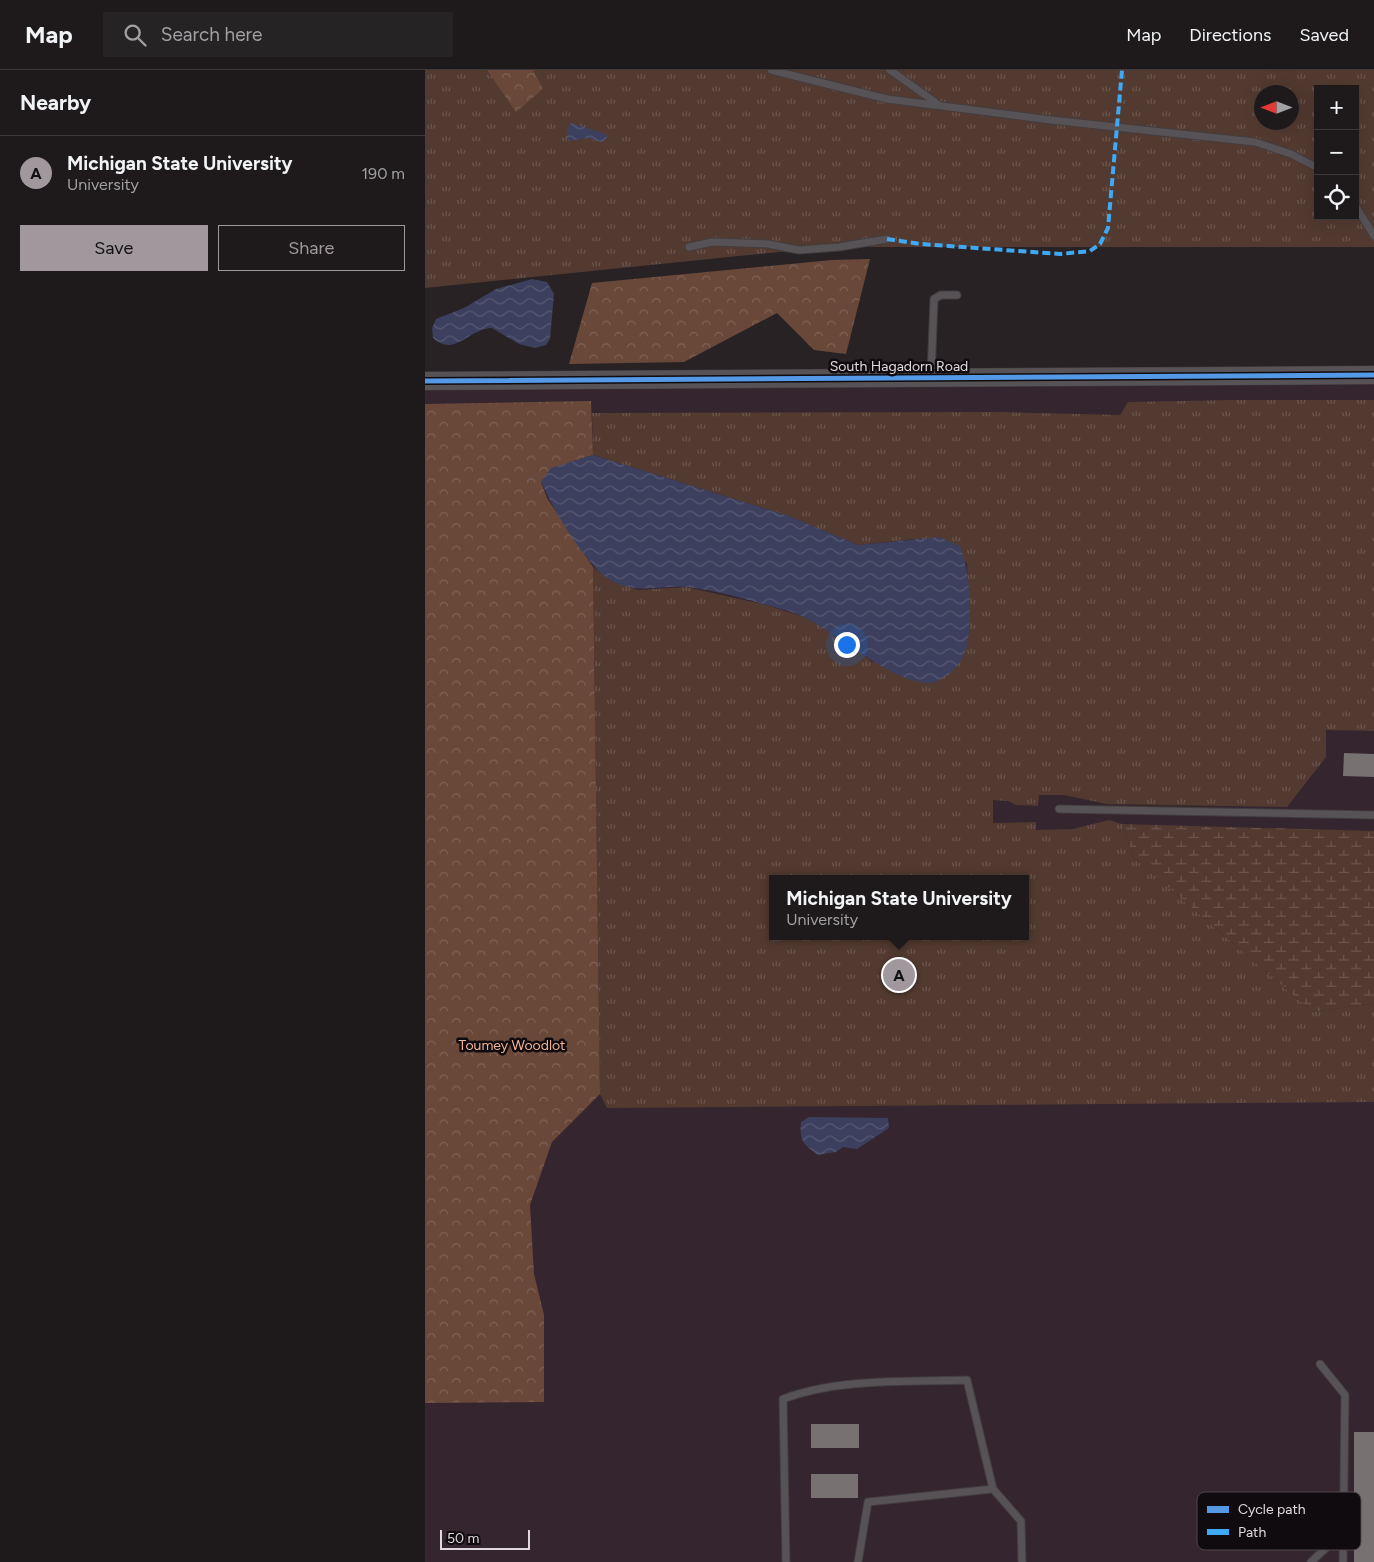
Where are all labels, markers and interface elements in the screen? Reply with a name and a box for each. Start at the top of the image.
search box [103,12,453,57]
text: Map [25,20,73,49]
icon: search [121,21,149,49]
text: Search here [161,23,262,46]
text: Map [1126,24,1161,46]
text: Directions [1189,24,1271,46]
text: Saved [1299,24,1349,46]
north arrow [1254,85,1299,130]
map controls [1314,85,1359,220]
button: + [1314,85,1359,130]
text: Nearby [20,90,91,115]
button: − [1314,130,1359,175]
text: Michigan State University [67,152,293,175]
text: A [30,164,42,183]
text: 190 m [362,164,405,183]
text: University [67,175,139,194]
button: locate [1314,175,1359,220]
button: Save [20,225,208,271]
button: Share [218,225,405,271]
street label: South Hagadorn Road [830,358,968,375]
your location [834,632,860,658]
popup [769,875,1029,940]
text: Michigan State University [786,887,1012,910]
text: University [786,910,858,929]
pin: A [883,956,915,994]
park label: Toumey Woodlot [459,1037,565,1054]
legend [1197,1492,1361,1550]
text: Cycle path [1238,1501,1306,1518]
text: Path [1238,1524,1266,1541]
scale bar [440,1527,530,1550]
text: 50 m [447,1530,479,1547]

